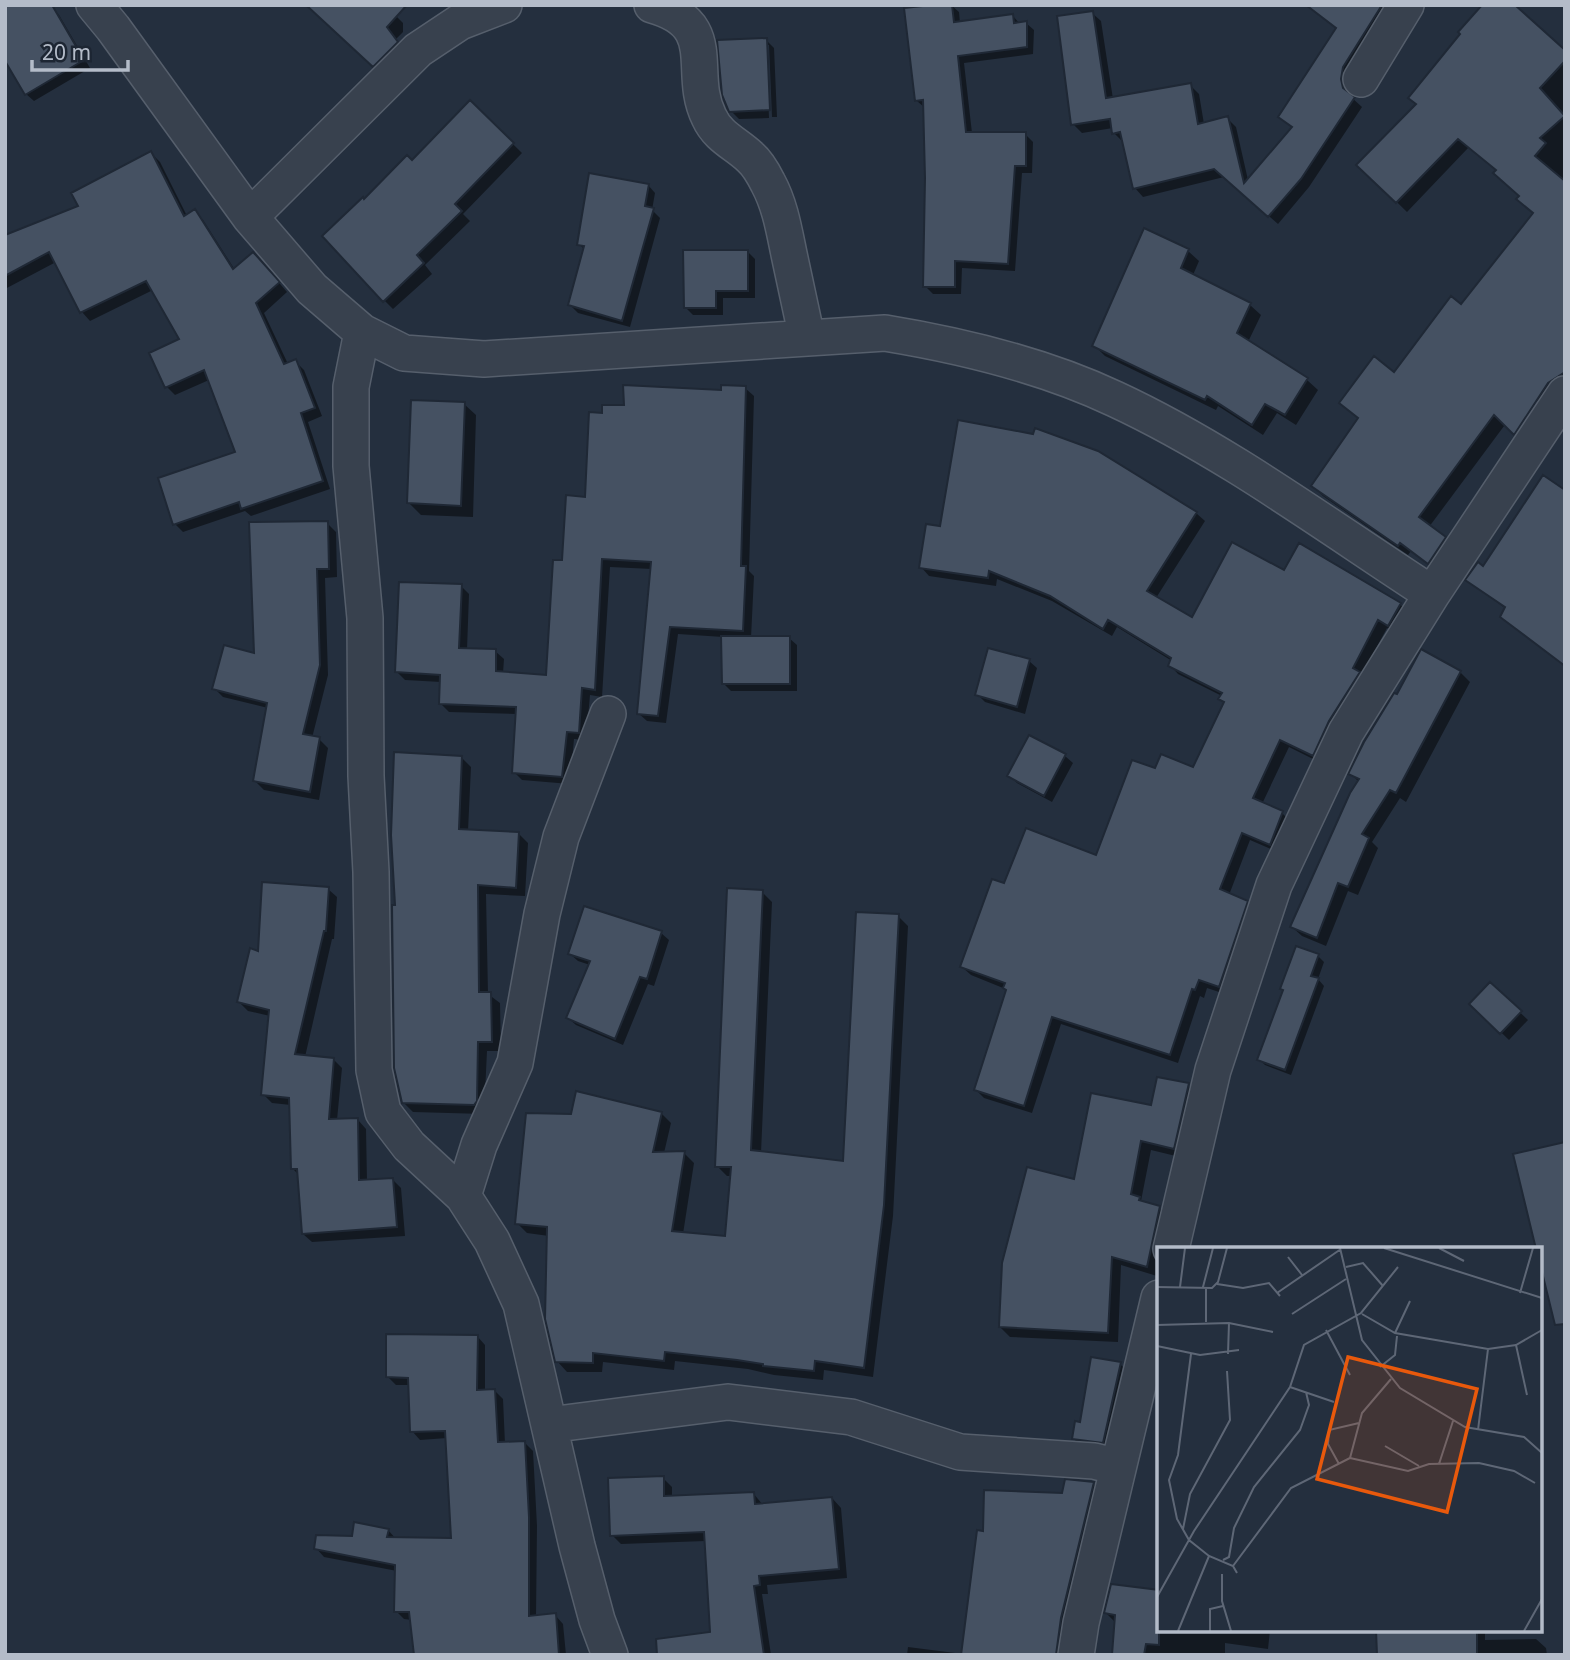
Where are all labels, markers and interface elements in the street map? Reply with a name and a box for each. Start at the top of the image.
scale bar [32,28,128,72]
text: 20 m [42,38,91,66]
inset map [1157,1247,1542,1632]

